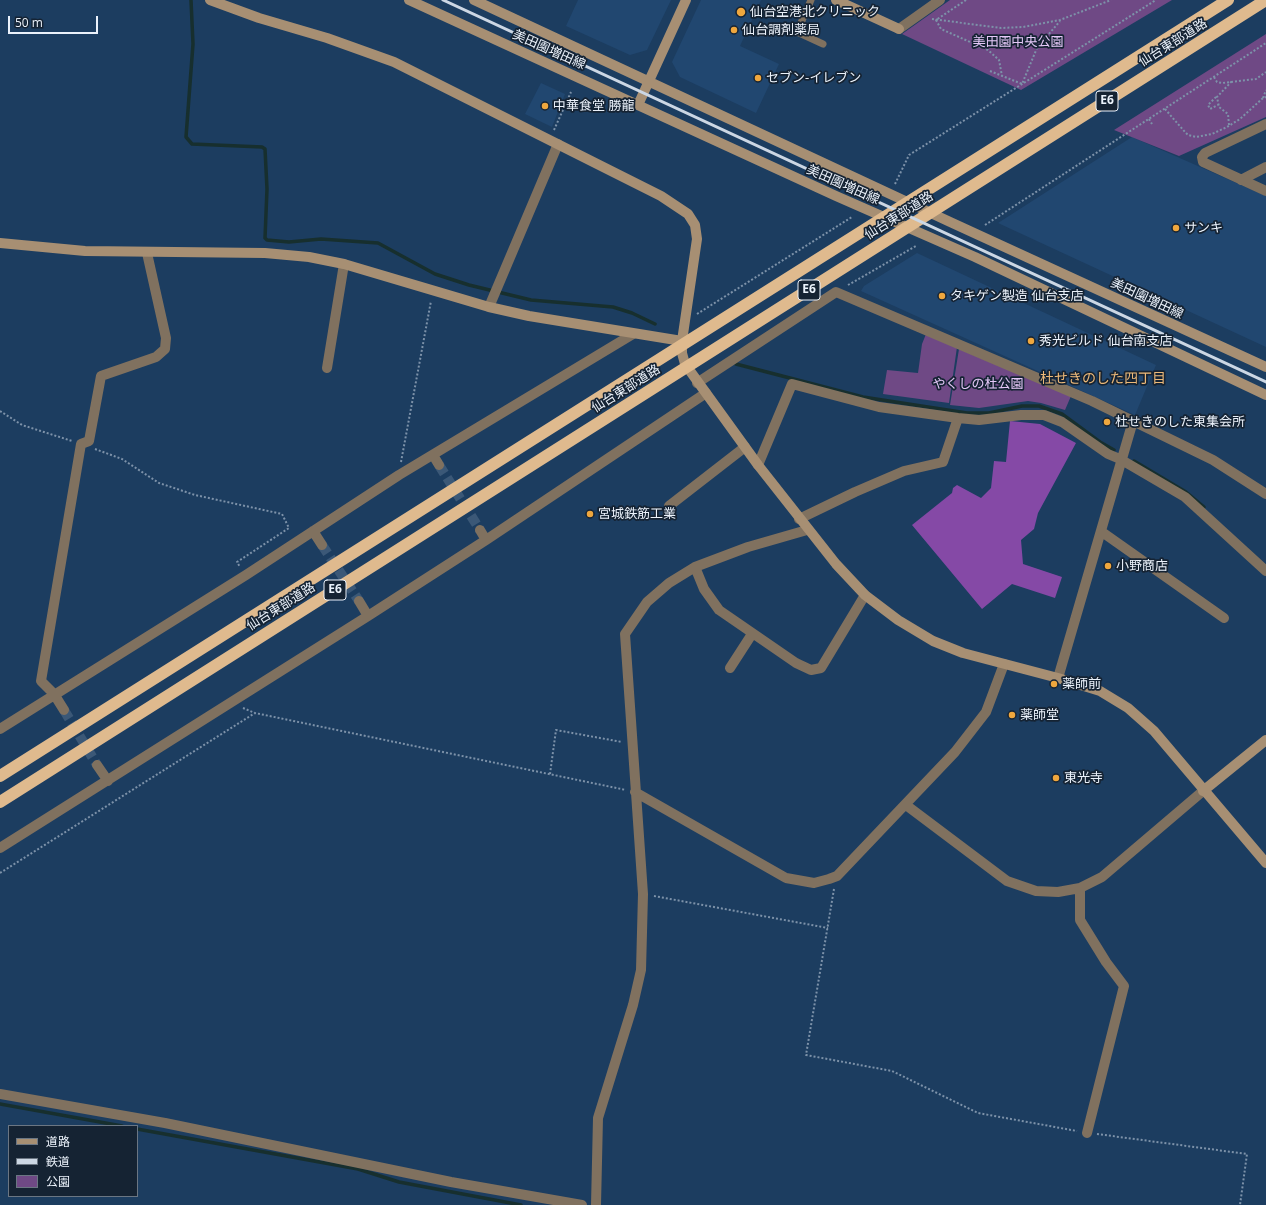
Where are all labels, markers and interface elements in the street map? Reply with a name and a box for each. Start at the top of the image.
place label: 仙台空港北クリニック [750,4,880,20]
marker: 仙台空港北クリニック [735,6,747,18]
scale bar [10,8,100,34]
text: 50 m [15,14,43,31]
street label: 仙台東部道路 [1136,16,1210,70]
place label: 仙台調剤薬局 [742,22,820,38]
marker: 仙台調剤薬局 [729,25,739,35]
street label: 美田園増田線 [510,27,588,73]
park label: 美田園中央公園 [973,34,1063,50]
place label: セブン-イレブン [766,70,861,86]
marker: セブン-イレブン [753,73,763,83]
road number: E6 [1096,91,1118,111]
place label: 中華食堂 勝龍 [553,98,634,114]
marker: 中華食堂 勝龍 [540,101,550,111]
street label: 美田園増田線 [804,162,882,208]
street label: 仙台東部道路 [862,189,936,243]
place label: サンキ [1184,220,1223,236]
marker: サンキ [1171,223,1181,233]
street label: 美田園増田線 [1108,275,1186,323]
road number: E6 [798,280,820,300]
place label: タキゲン製造 仙台支店 [950,288,1083,304]
marker: タキゲン製造 仙台支店 [937,291,947,301]
place label: 秀光ビルド 仙台南支店 [1039,333,1172,349]
marker: 秀光ビルド 仙台南支店 [1026,336,1036,346]
street label: 仙台東部道路 [589,362,663,416]
district label: 杜せきのした四丁目 [1040,371,1166,387]
park label: やくしの杜公園 [933,376,1023,392]
place label: 杜せきのした東集会所 [1115,414,1245,430]
marker: 杜せきのした東集会所 [1102,417,1112,427]
place label: 宮城鉄筋工業 [598,506,676,522]
marker: 宮城鉄筋工業 [585,509,595,519]
place label: 小野商店 [1116,558,1168,574]
marker: 小野商店 [1103,561,1113,571]
street label: 仙台東部道路 [244,580,318,634]
road number: E6 [324,580,346,600]
place label: 薬師前 [1062,676,1101,692]
marker: 薬師前 [1049,679,1059,689]
place label: 薬師堂 [1020,707,1059,723]
marker: 薬師堂 [1007,710,1017,720]
place label: 東光寺 [1064,770,1103,786]
marker: 東光寺 [1051,773,1061,783]
legend [8,1125,138,1197]
text: 道路 [46,1133,70,1150]
text: 鉄道 [46,1153,70,1170]
text: 公園 [46,1173,70,1190]

